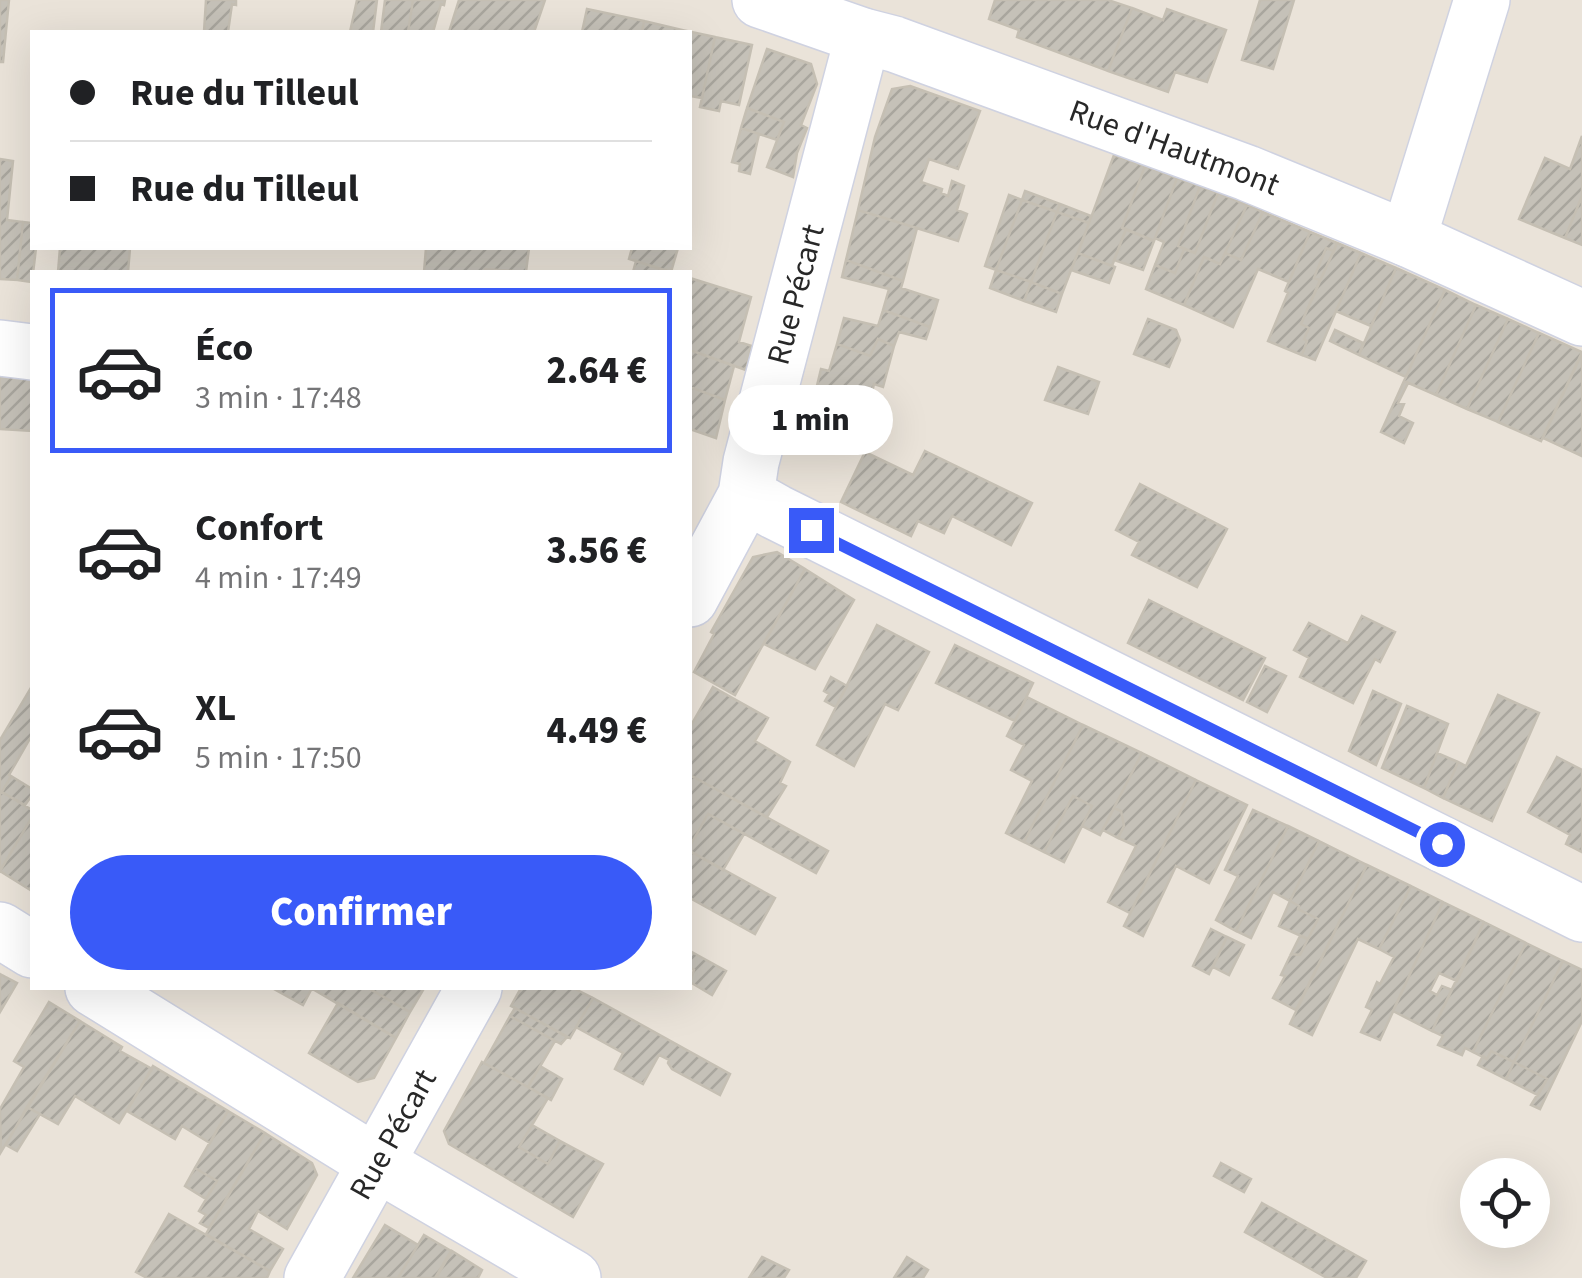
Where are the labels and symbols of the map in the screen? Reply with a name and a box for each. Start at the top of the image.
street label: Rue d'Hautmont [1063,88,1287,208]
street label: Rue Pécart [756,219,837,370]
callout: 1 min [728,385,894,455]
route end [789,508,834,553]
route start [1420,822,1465,867]
street label: Rue Pécart [338,1060,448,1208]

